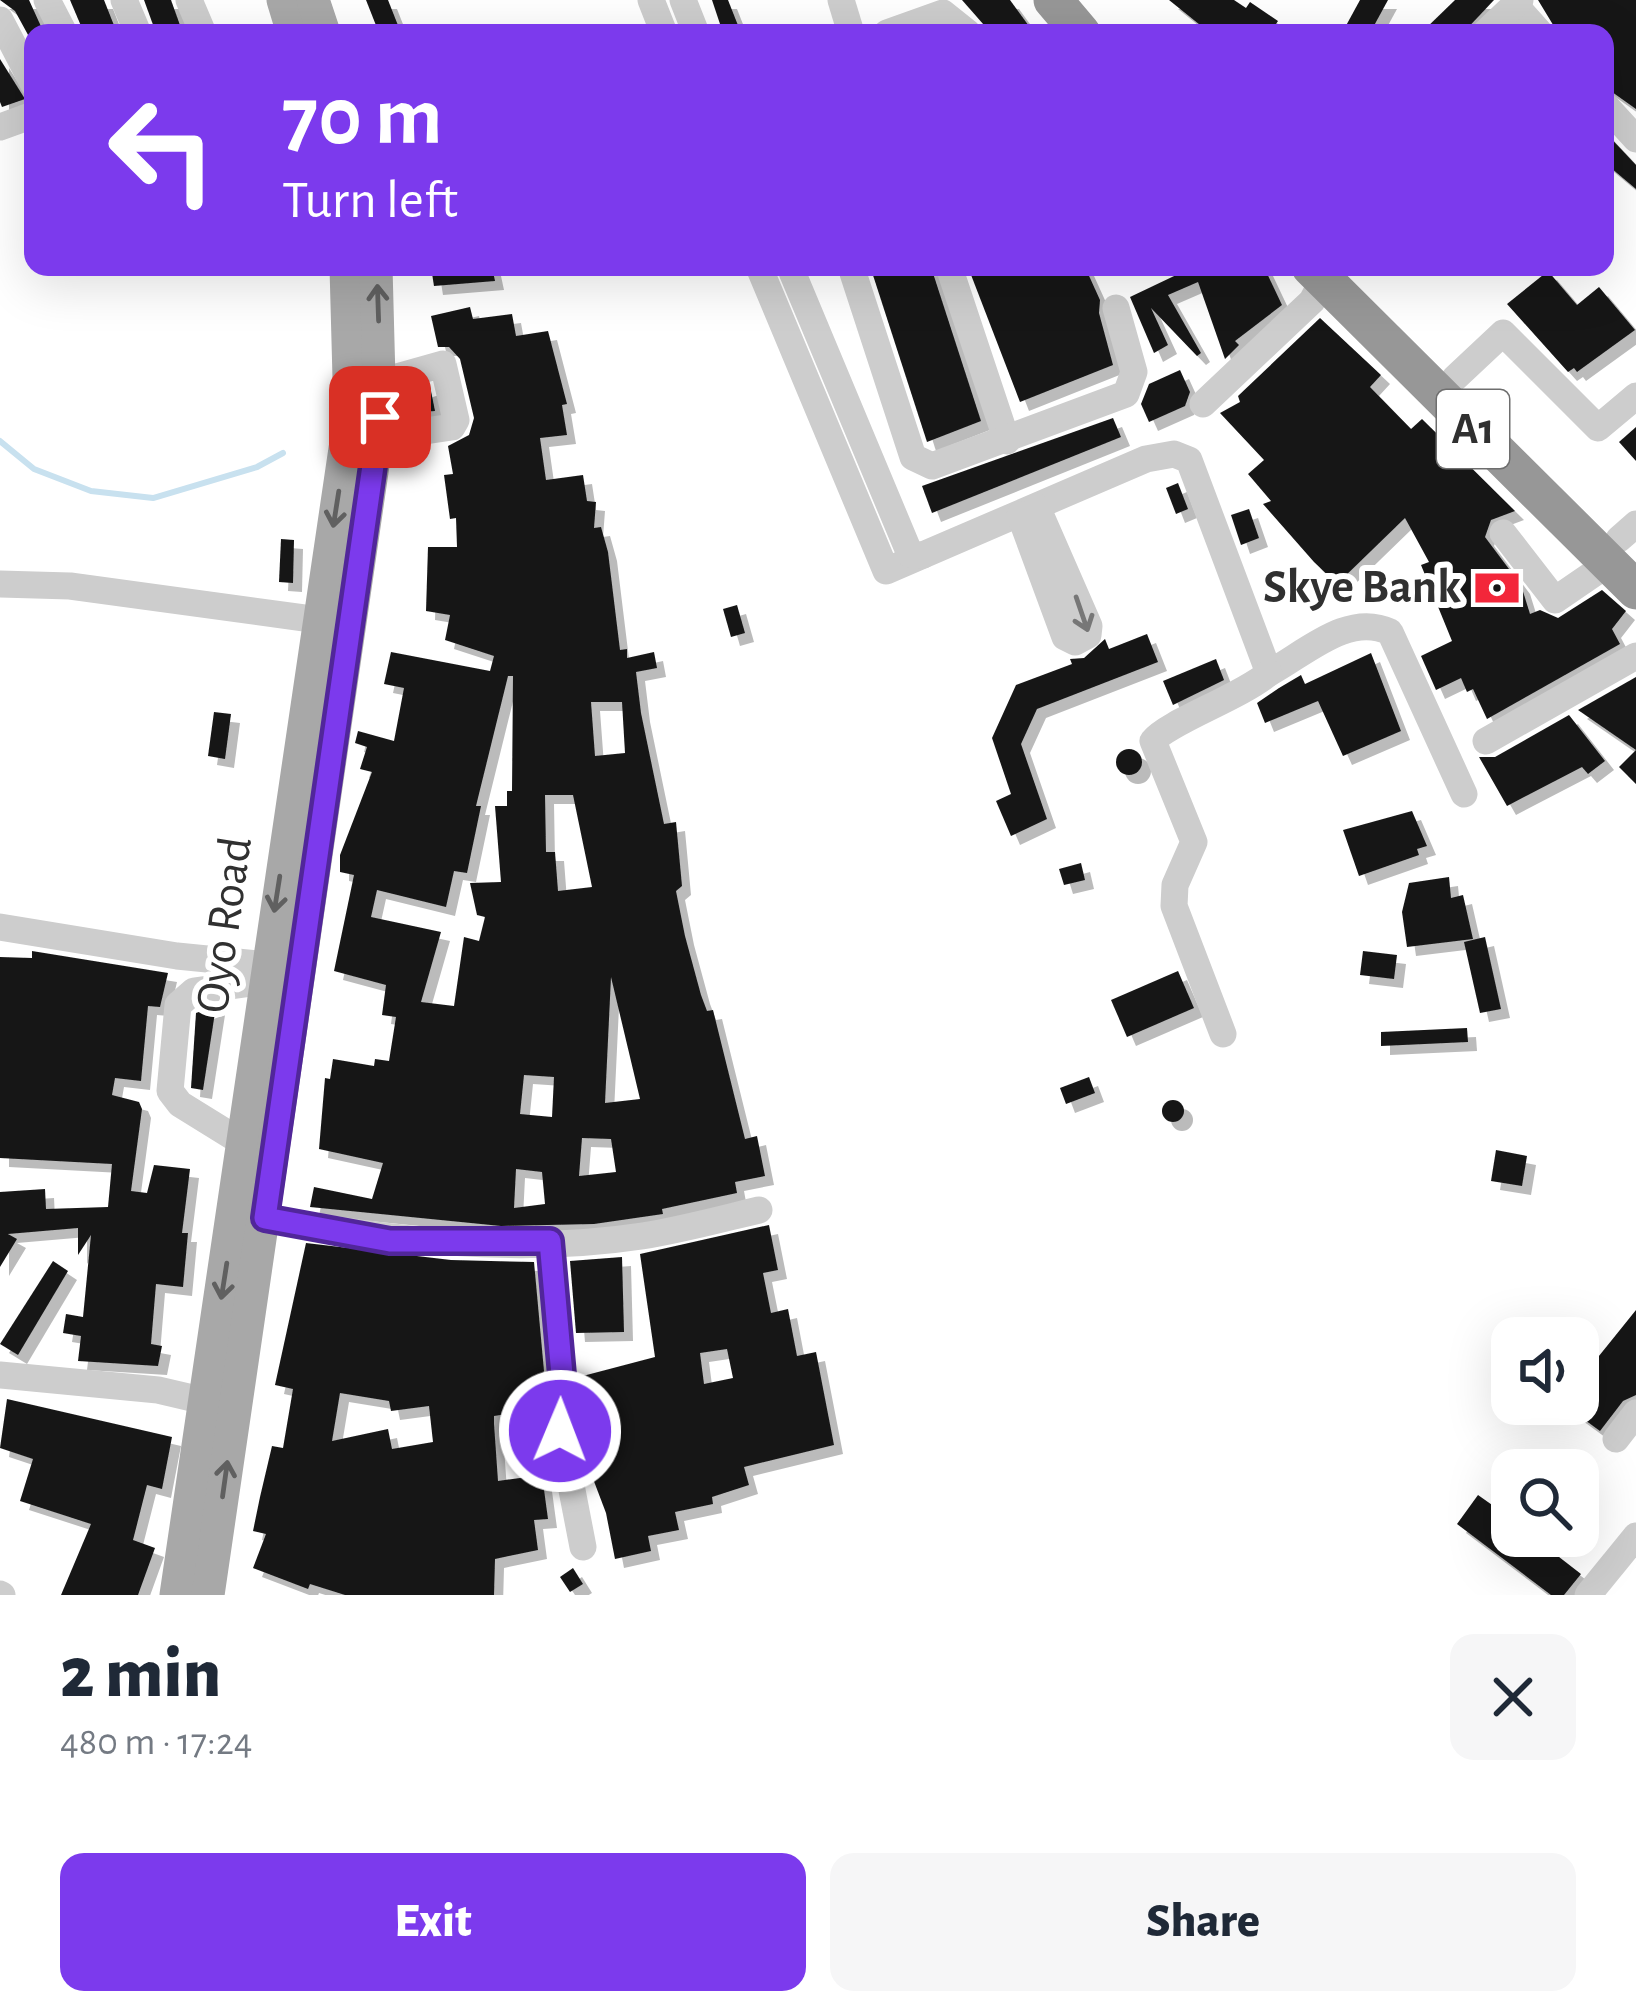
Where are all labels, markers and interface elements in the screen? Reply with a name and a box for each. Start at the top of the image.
icon: left [84,72,240,228]
text: 70 m [282,76,443,160]
text: Turn left [282,174,458,228]
one-way arrow [366,284,389,323]
pin [329,366,431,468]
icon: arrive [347,384,413,450]
road number: A1 [1437,390,1509,468]
one-way arrow [323,489,346,528]
bank icon: Skye Bank [1472,563,1522,613]
place label: Skye Bank [1263,564,1461,612]
one-way arrow [1073,595,1095,633]
street label: Oyo Road [189,834,261,1016]
one-way arrow [265,874,288,913]
one-way arrow [212,1260,235,1299]
map controls [1491,1317,1599,1557]
button: sound [1491,1317,1599,1425]
position arrow [497,1368,623,1494]
button: search [1491,1449,1599,1557]
one-way arrow [214,1460,237,1499]
button: close [1450,1634,1576,1760]
text: 2 min [60,1638,221,1710]
text: 480 m · 17:24 [60,1723,252,1762]
button: Exit [60,1853,806,1991]
button: Share [830,1853,1576,1991]

